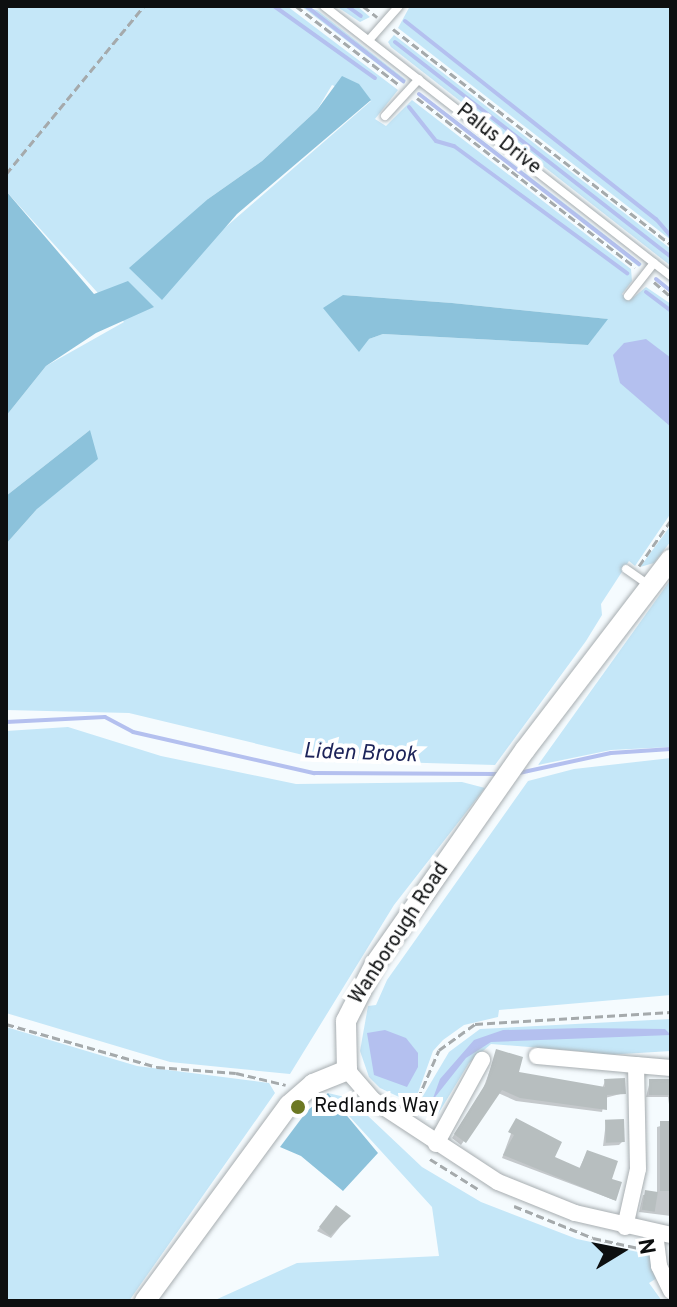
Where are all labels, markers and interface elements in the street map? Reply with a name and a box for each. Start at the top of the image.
street label: Palus Drive [451,100,545,180]
water label: Liden Brook [303,739,417,769]
street label: Wanborough Road [345,859,455,1009]
place label: Redlands Way [314,1095,439,1119]
marker: Redlands Way [289,1098,307,1116]
north arrow [581,1211,661,1291]
text: N [630,1237,660,1257]

